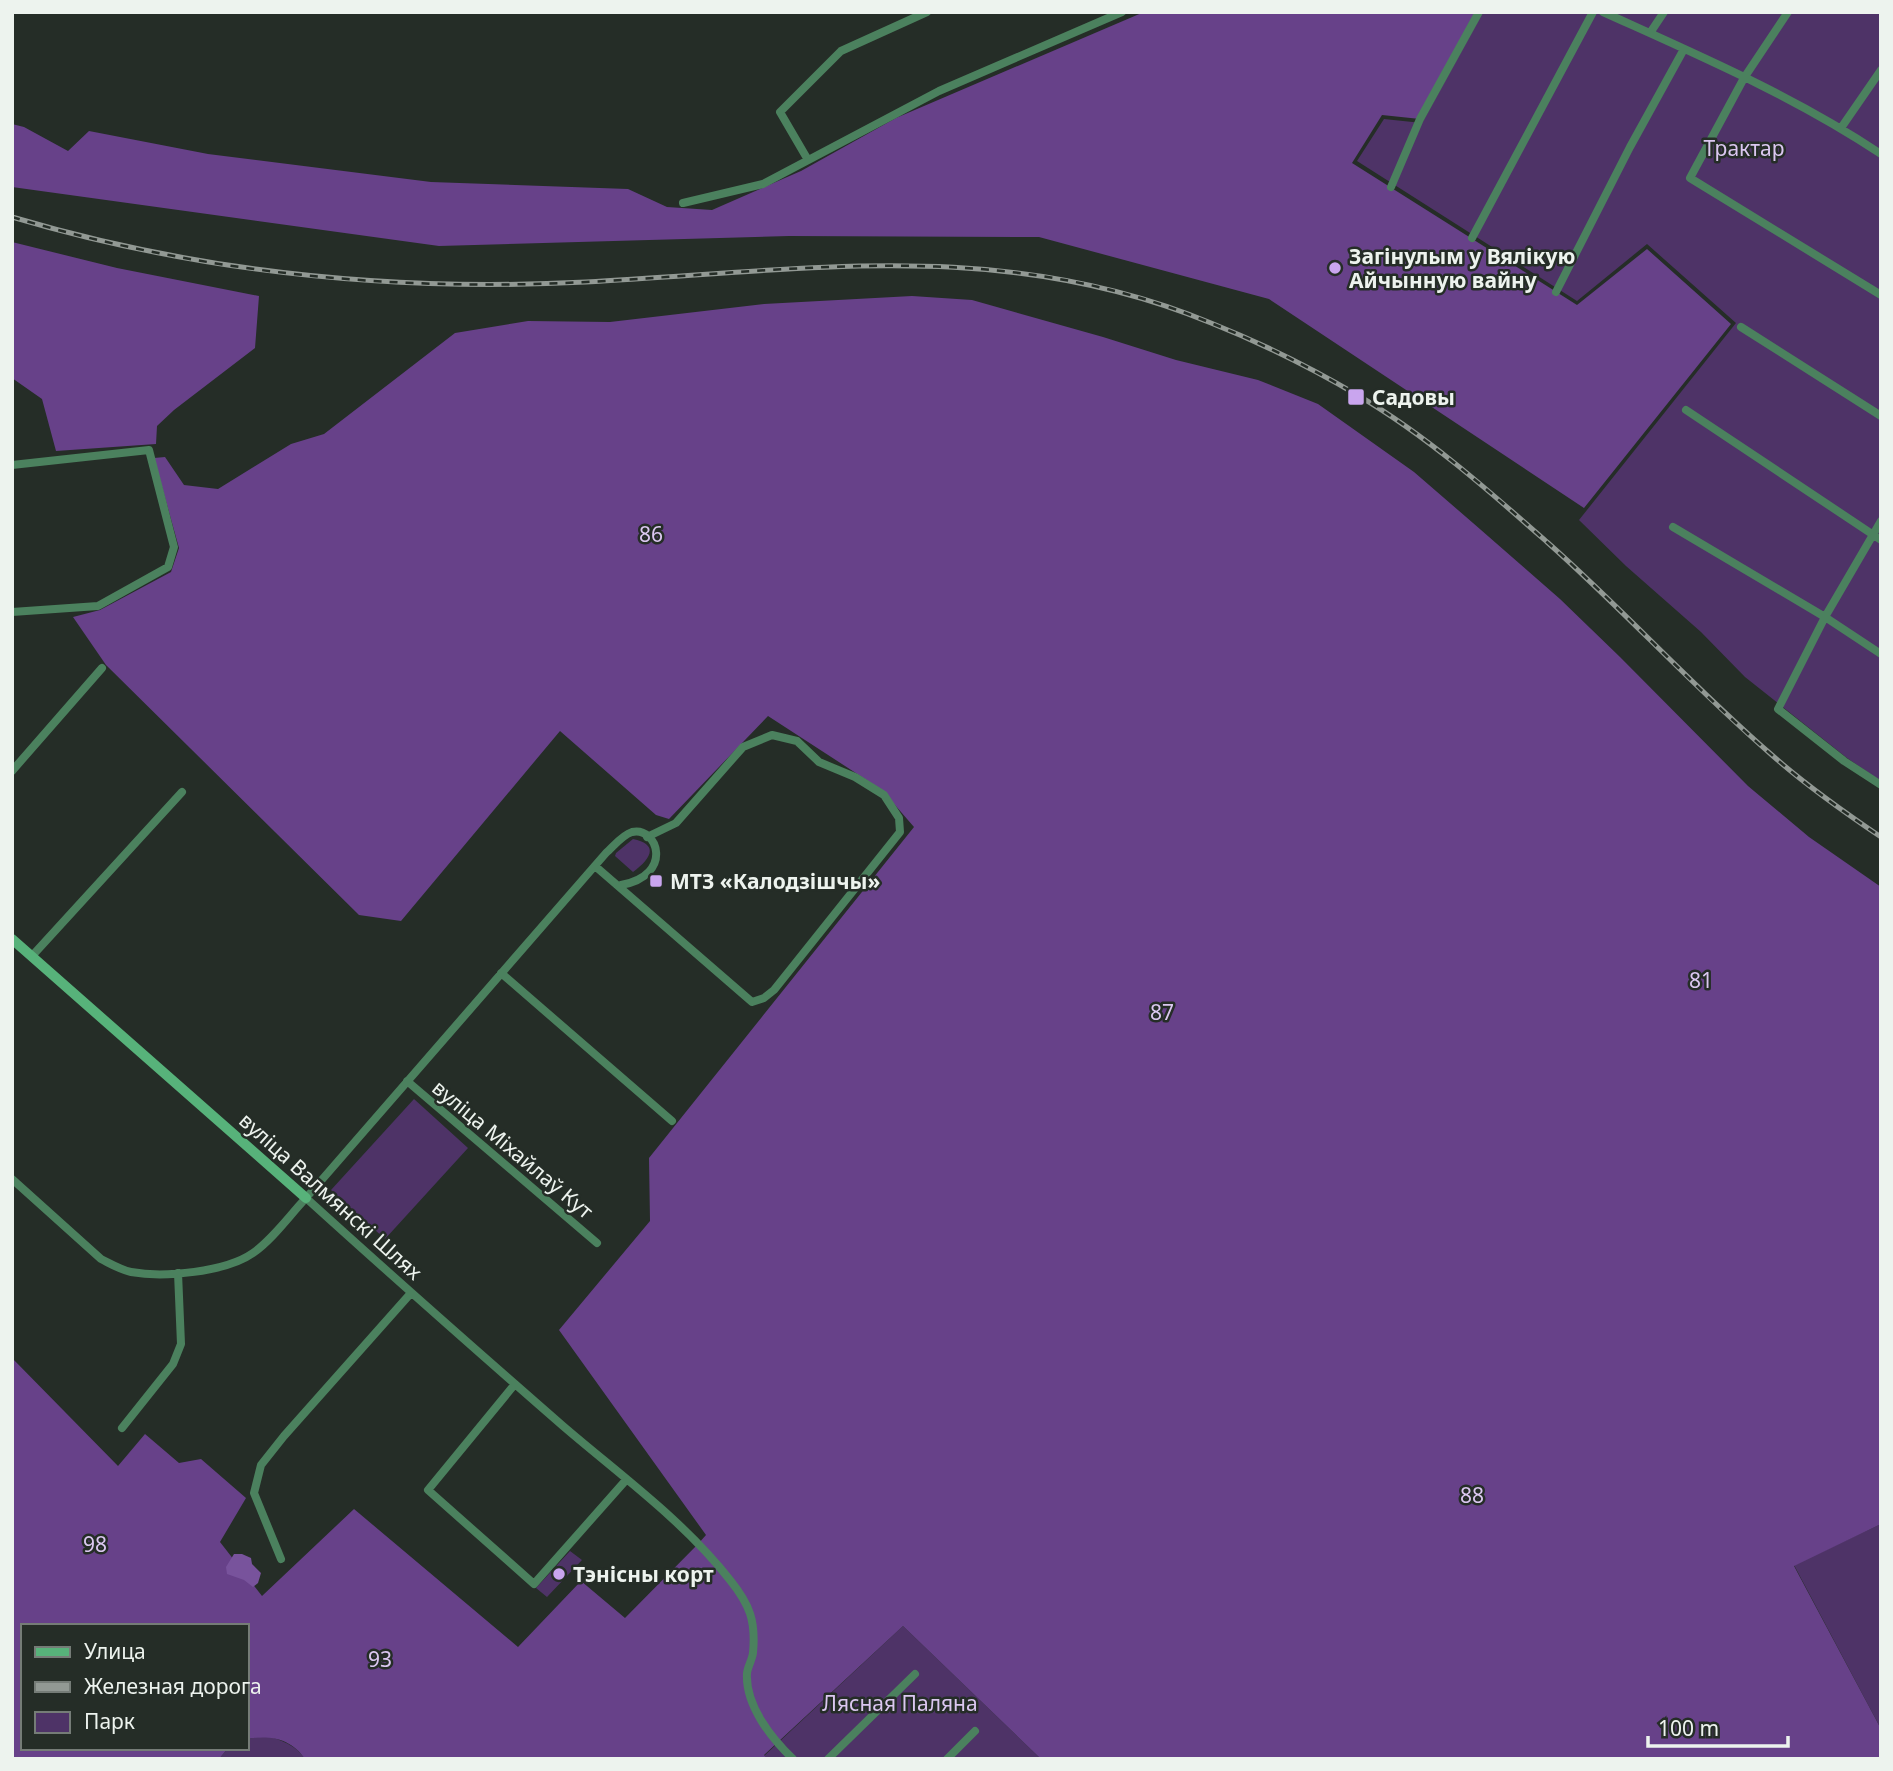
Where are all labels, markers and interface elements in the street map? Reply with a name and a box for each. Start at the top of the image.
park label: Трактар [1704,134,1784,162]
place label: Загінулым у Вялікую Айчынную вайну [1349,242,1575,294]
marker: Загінулым у Вялікую Айчынную вайну [1327,260,1343,276]
place label: Садовы [1372,383,1455,411]
marker: Садовы [1346,387,1366,407]
park label: 86 [639,520,663,548]
place label: МТЗ «Калодзішчы» [670,867,880,895]
marker: МТЗ «Калодзішчы» [648,873,664,889]
park label: 81 [1689,966,1713,994]
park label: 87 [1150,998,1174,1026]
street label: вуліца Міхайлаў Кут [427,1073,599,1225]
street label: вуліца Валмянскі Шлях [234,1106,429,1286]
park label: 88 [1460,1481,1484,1509]
park label: 98 [83,1530,107,1558]
place label: Тэнісны корт [573,1560,714,1588]
marker: Тэнісны корт [551,1566,567,1582]
legend [21,1624,248,1750]
text: Улица [84,1637,146,1665]
park label: 93 [368,1645,392,1673]
text: Железная дорога [84,1672,262,1700]
park label: Лясная Паляна [822,1689,978,1717]
scale bar [1648,1704,1788,1748]
text: Парк [84,1707,135,1735]
text: 100 m [1658,1714,1719,1742]

